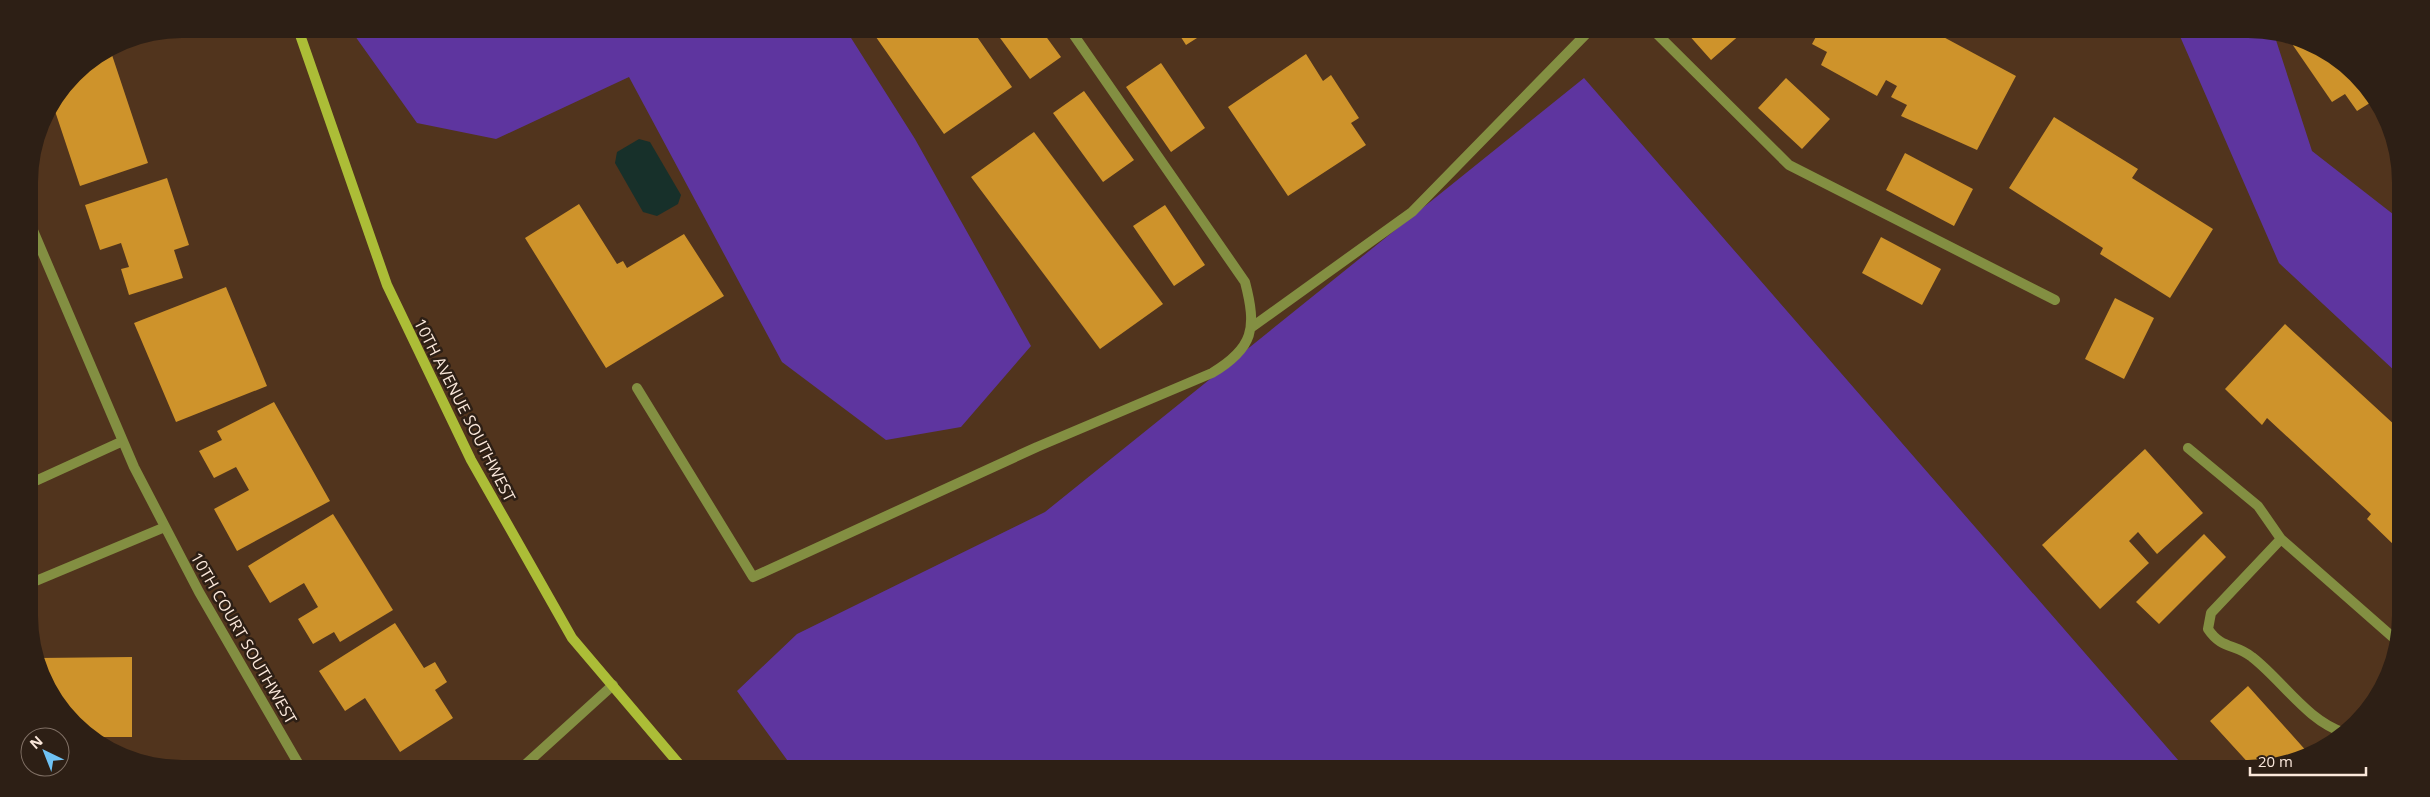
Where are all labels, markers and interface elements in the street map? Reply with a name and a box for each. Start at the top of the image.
street label: 10TH AVENUE SOUTHWEST [409,315,521,506]
street label: 10TH COURT SOUTHWEST [186,548,302,728]
north arrow [20,727,70,777]
text: N [25,731,46,753]
scale bar [2250,744,2366,776]
text: 20 m [2258,751,2293,771]

